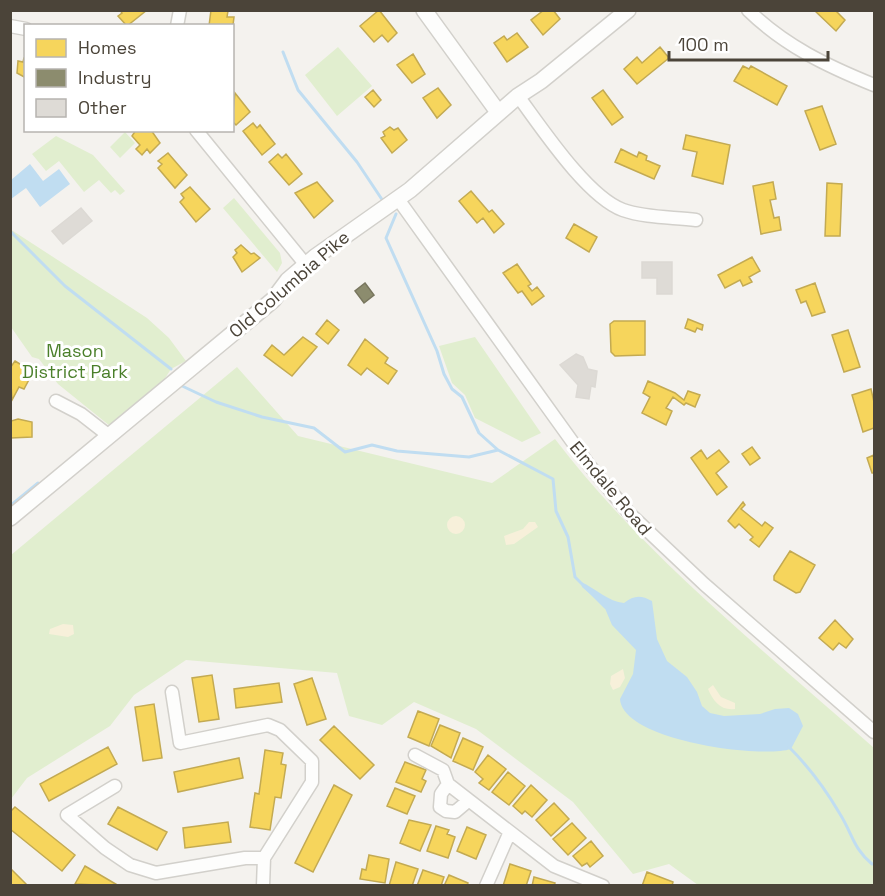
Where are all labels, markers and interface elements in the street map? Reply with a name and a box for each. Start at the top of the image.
legend [24,24,234,132]
scale bar [669,24,828,62]
text: 100 m [678,33,729,56]
text: Homes [78,36,137,59]
text: Industry [78,66,151,89]
text: Other [78,96,127,119]
street label: Old Columbia Pike [224,225,354,343]
park label: Mason District Park [22,339,128,383]
street label: Elmdale Road [565,436,657,540]

